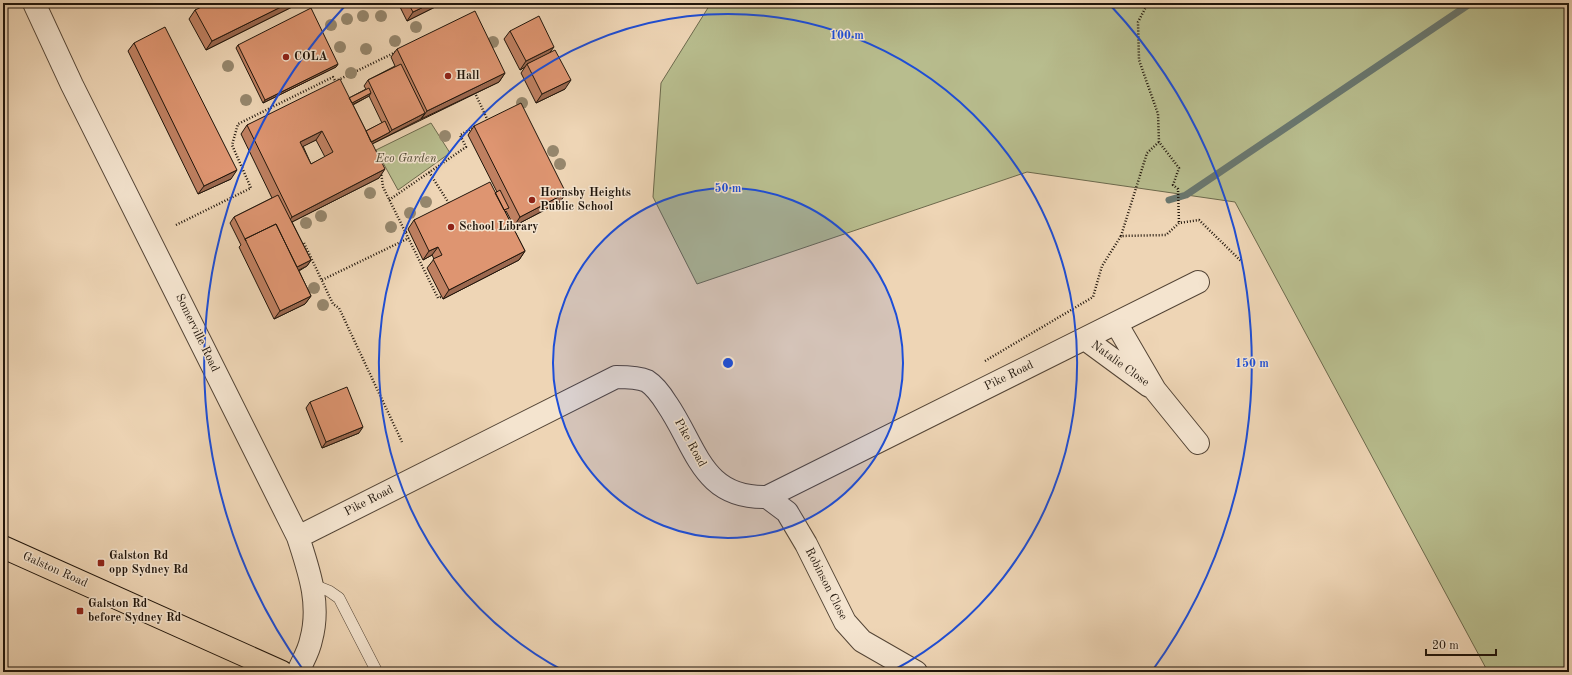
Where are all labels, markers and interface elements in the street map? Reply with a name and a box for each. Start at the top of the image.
text: 100 m [830,30,864,42]
place label: COLA [294,51,328,63]
marker: COLA [281,52,291,62]
place label: Hall [456,70,480,82]
marker: Hall [443,71,453,81]
park label: Eco Garden [374,153,437,165]
text: 50 m [715,182,742,195]
place label: Hornsby Heights Public School [540,187,631,213]
marker: Hornsby Heights Public School [527,195,537,205]
place label: School Library [459,221,539,233]
marker: School Library [446,222,456,232]
street label: Somerville Road [173,292,221,374]
street label: Natalie Close [1089,339,1152,389]
centre of rings [721,356,735,370]
text: 150 m [1235,357,1269,370]
street label: Pike Road [982,359,1036,393]
street label: Pike Road [672,417,708,469]
street label: Pike Road [343,484,395,518]
street label: Robinson Close [803,546,850,623]
street label: Galston Road [21,550,89,590]
place label: Galston Rd opp Sydney Rd [109,550,189,576]
marker: Galston Rd opp Sydney Rd [96,558,106,568]
place label: Galston Rd before Sydney Rd [88,598,182,624]
marker: Galston Rd before Sydney Rd [75,606,85,616]
scale bar [1426,631,1496,657]
text: 20 m [1432,640,1459,652]

